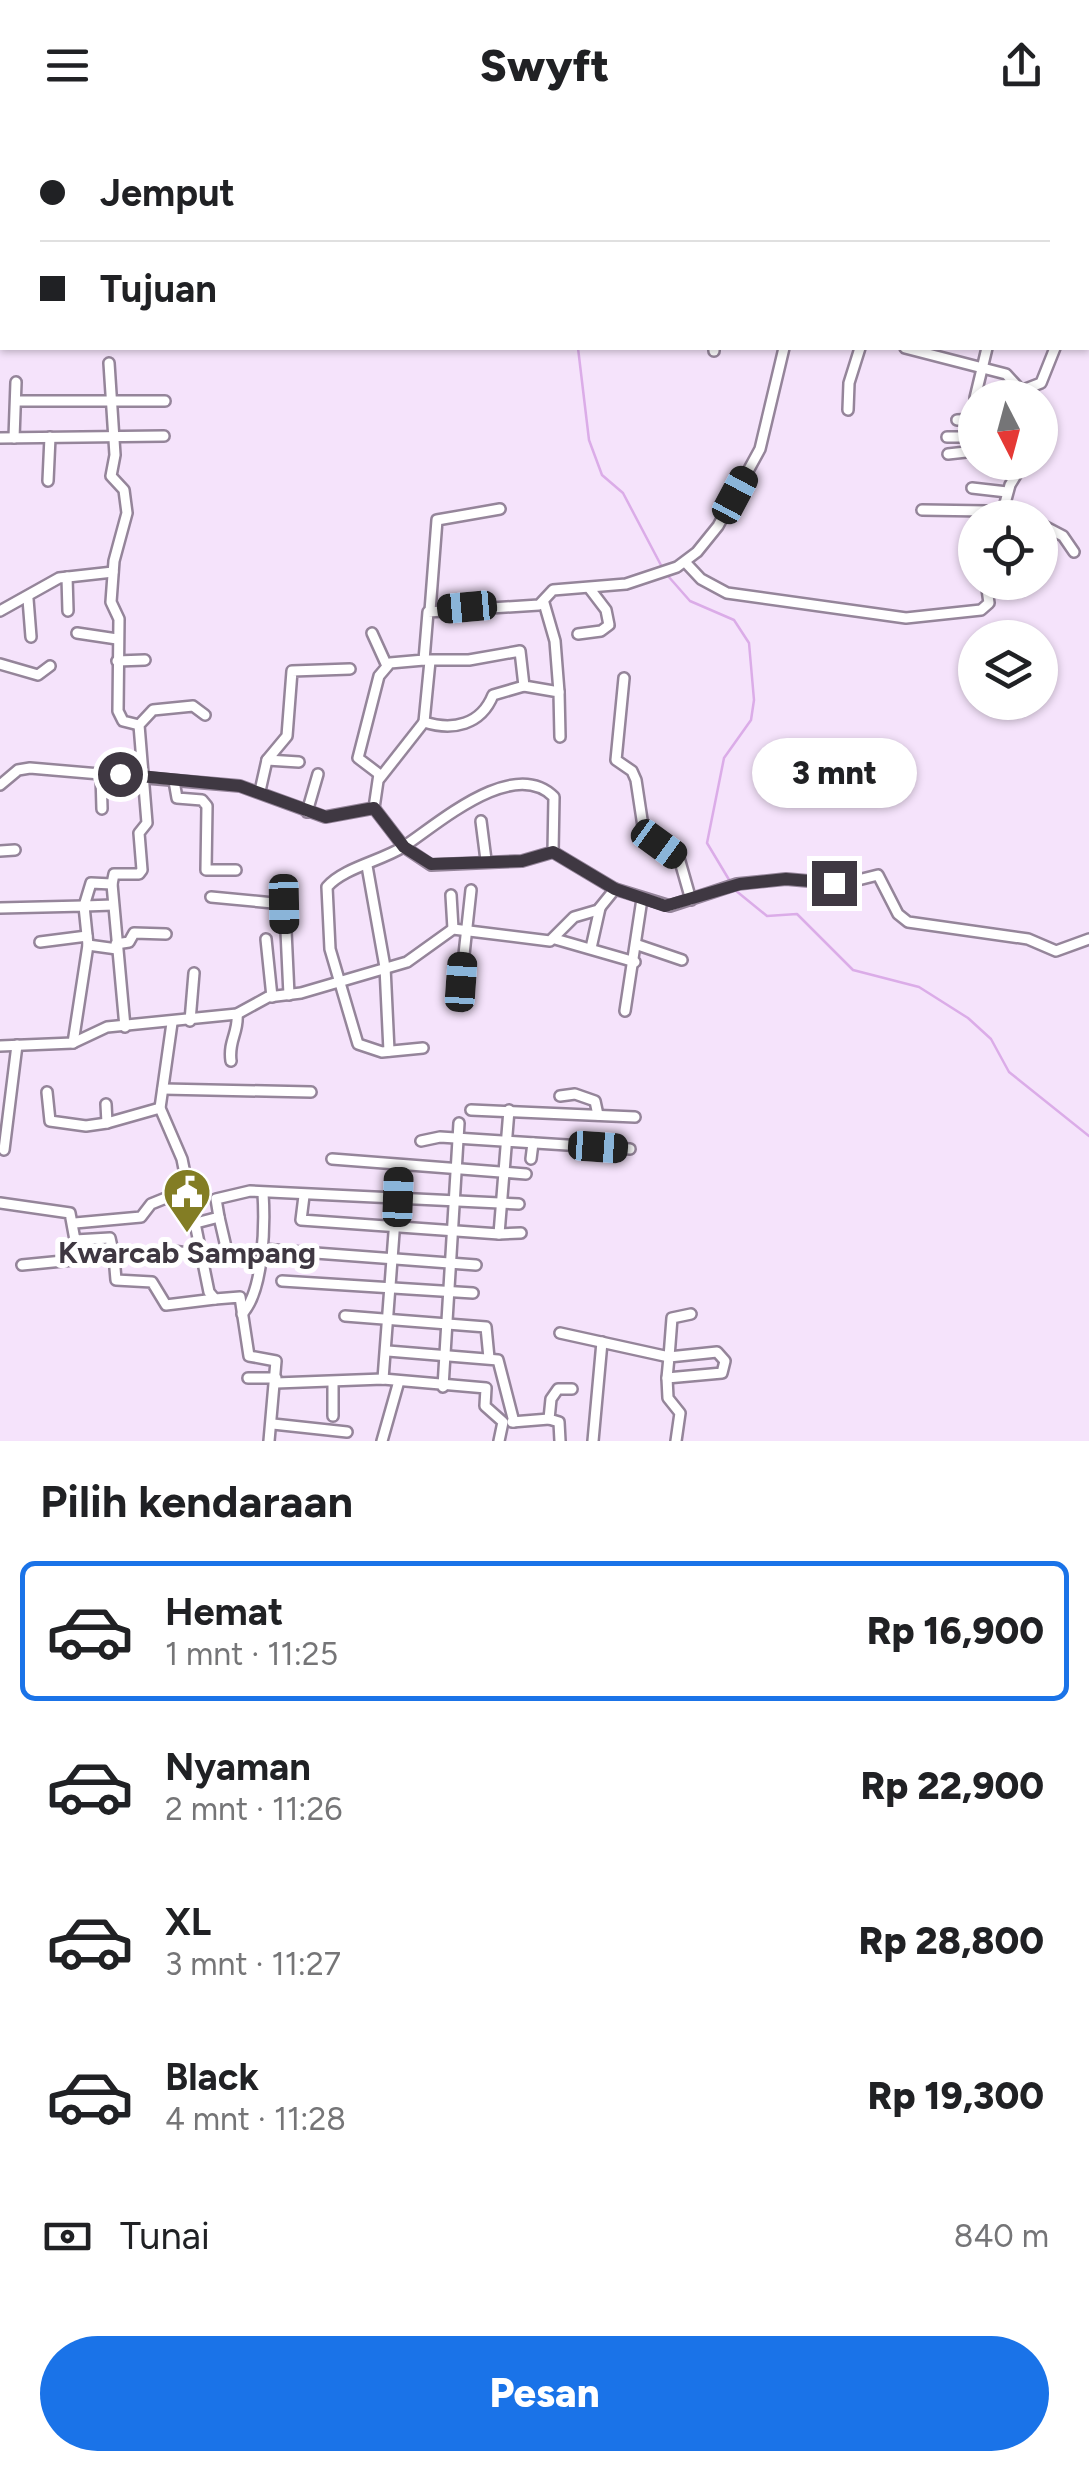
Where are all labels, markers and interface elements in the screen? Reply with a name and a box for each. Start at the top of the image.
icon: menu [40,38,95,93]
text: Swyft [480,38,609,92]
icon: share [994,38,1049,93]
text: Jemput [100,170,235,216]
text: Tujuan [100,266,217,312]
north arrow [958,380,1058,480]
map controls [958,380,1058,720]
car [708,461,762,529]
button: locate [958,500,1058,600]
car [436,589,498,625]
button: layers [958,620,1058,720]
callout: 3 mnt [752,738,916,808]
route start [98,752,143,797]
text: 3 mnt [792,754,877,792]
car [626,814,692,874]
route end [812,861,857,906]
car [268,874,300,934]
car [444,951,478,1013]
car [567,1130,629,1164]
public building icon: Kwarcab Sampang [161,1166,213,1234]
car [382,1166,414,1228]
place label: Kwarcab Sampang [58,1234,316,1271]
text: Pilih kendaraan [40,1474,353,1528]
icon: car [45,1586,135,1676]
text: Hemat [165,1589,283,1635]
text: Rp 16,900 [867,1608,1044,1654]
text: 1 mnt · 11:25 [165,1635,338,1673]
icon: car [45,1741,135,1831]
text: Nyaman [165,1744,311,1790]
text: Rp 22,900 [860,1763,1044,1809]
text: 2 mnt · 11:26 [165,1790,342,1828]
icon: car [45,1896,135,1986]
text: XL [165,1899,211,1945]
text: Rp 28,800 [859,1918,1044,1964]
text: 3 mnt · 11:27 [165,1945,341,1983]
icon: car [45,2051,135,2141]
text: Black [165,2054,259,2100]
text: Rp 19,300 [868,2073,1044,2119]
text: 4 mnt · 11:28 [165,2100,346,2138]
icon: cash [40,2209,95,2264]
text: Tunai [120,2213,210,2259]
text: 840 m [954,2217,1049,2255]
button: Pesan [40,2336,1049,2451]

